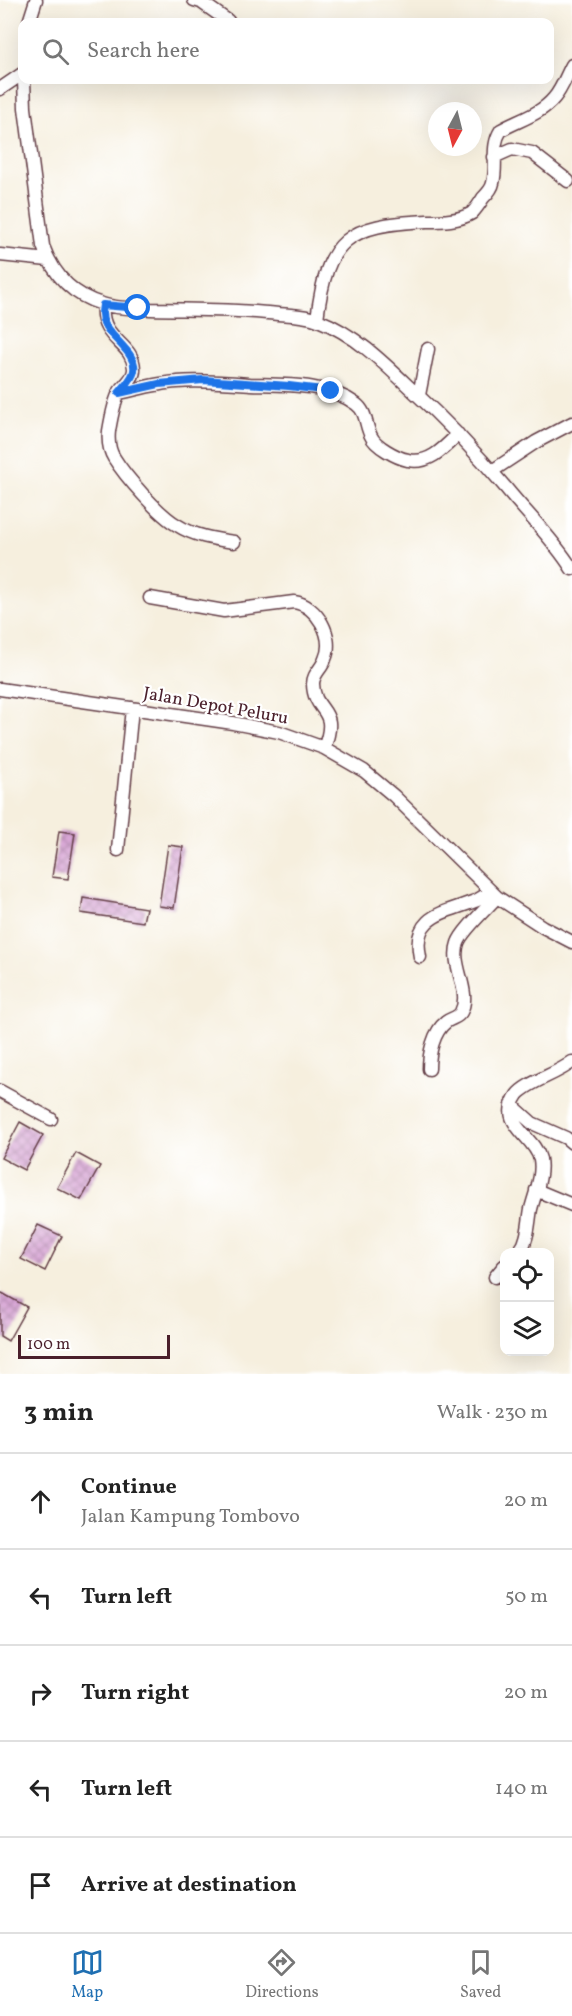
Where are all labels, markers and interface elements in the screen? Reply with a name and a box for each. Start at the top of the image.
search box [18,18,554,84]
icon: search [39,35,72,68]
text: Search here [87,36,200,67]
north arrow [428,102,482,156]
route start [124,294,150,320]
route end [317,377,343,403]
street label: Jalan Depot Peluru [141,681,290,732]
map controls [500,1248,554,1356]
button: locate [500,1248,554,1302]
button: layers [500,1302,554,1356]
scale bar [18,1332,170,1360]
text: 100 m [27,1334,70,1356]
text: 3 min [24,1395,94,1431]
text: Walk · 230 m [437,1399,548,1427]
text: Continue [81,1472,177,1503]
icon: ahead [24,1485,57,1518]
text: 20 m [504,1487,548,1515]
text: Jalan Kampung Tombovo [81,1503,300,1531]
icon: left [24,1581,57,1614]
text: Turn left [81,1582,172,1613]
text: 50 m [505,1583,548,1611]
icon: right [24,1677,57,1710]
text: Turn right [81,1678,189,1709]
text: 20 m [504,1679,548,1707]
icon: left [24,1773,57,1806]
text: Turn left [81,1774,172,1805]
text: 140 m [495,1775,548,1803]
icon: arrive [24,1869,57,1902]
text: Arrive at destination [81,1870,297,1901]
tab: Map [71,1946,104,2004]
tab: Directions [245,1946,319,2004]
tab: Saved [460,1946,501,2004]

